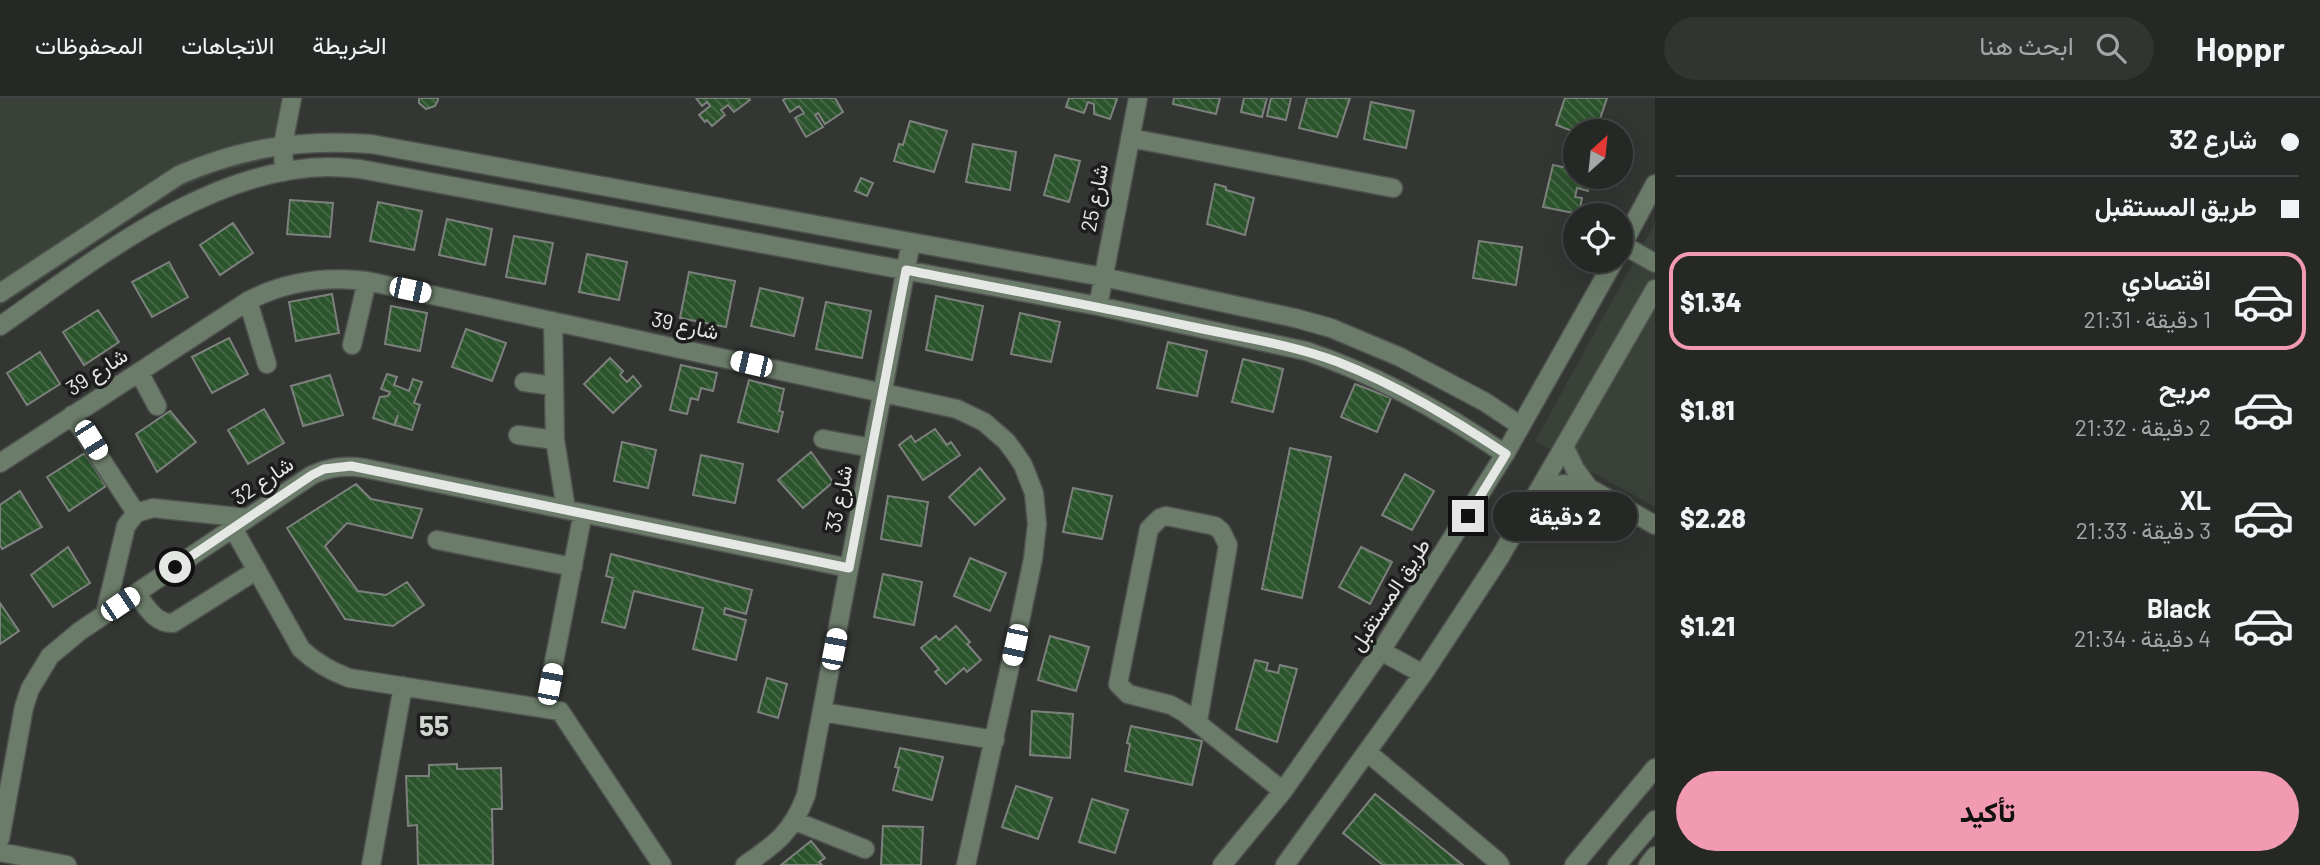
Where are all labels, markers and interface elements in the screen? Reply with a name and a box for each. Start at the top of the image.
search box [1664,17,2154,80]
text: Hoppr [2196,28,2285,68]
text: ابحث هنا [1979,29,2074,60]
icon: search [2092,29,2130,67]
text: المحفوظات [35,30,143,59]
text: الاتجاهات [181,30,274,59]
text: الخريطة [312,30,387,59]
north arrow [1563,119,1633,189]
map controls [1563,119,1633,273]
text: شارع 32 [2169,123,2257,154]
street label: شارع 25 [1075,162,1115,234]
text: طريق المستقبل [2095,190,2257,221]
button: locate [1563,203,1633,273]
text: اقتصادي [2122,264,2211,295]
icon: car [2232,270,2295,333]
car [388,275,433,305]
text: $1.34 [1680,286,1742,317]
street label: شارع 39 [649,305,721,347]
text: 1 دقيقة · 21:31 [2083,305,2211,333]
street label: شارع 39 [61,342,133,402]
car [729,349,774,379]
text: مريح [2159,372,2211,403]
icon: car [2232,378,2295,441]
text: $1.81 [1680,394,1735,425]
text: 2 دقيقة · 21:32 [2075,413,2211,441]
car [71,417,112,463]
street label: شارع 32 [227,450,299,512]
street label: شارع 33 [819,463,859,535]
text: XL [2180,484,2211,515]
icon: car [2232,486,2295,549]
callout: 2 دقيقة [1492,492,1636,540]
route end [1452,500,1484,532]
text: 2 دقيقة [1529,502,1601,530]
text: $2.28 [1680,502,1746,533]
text: 3 دقيقة · 21:33 [2076,516,2211,544]
street label: طريق المستقبل [1343,533,1436,656]
route start [159,551,191,583]
car [97,584,144,624]
text: Black [2147,592,2211,623]
icon: car [2232,594,2295,657]
text: $1.21 [1680,610,1735,641]
car [1001,622,1030,668]
text: 4 دقيقة · 21:34 [2074,624,2211,652]
car [820,626,849,672]
car [536,661,565,707]
district label: 55 [419,708,449,742]
button: تأكيد [1676,771,2299,851]

